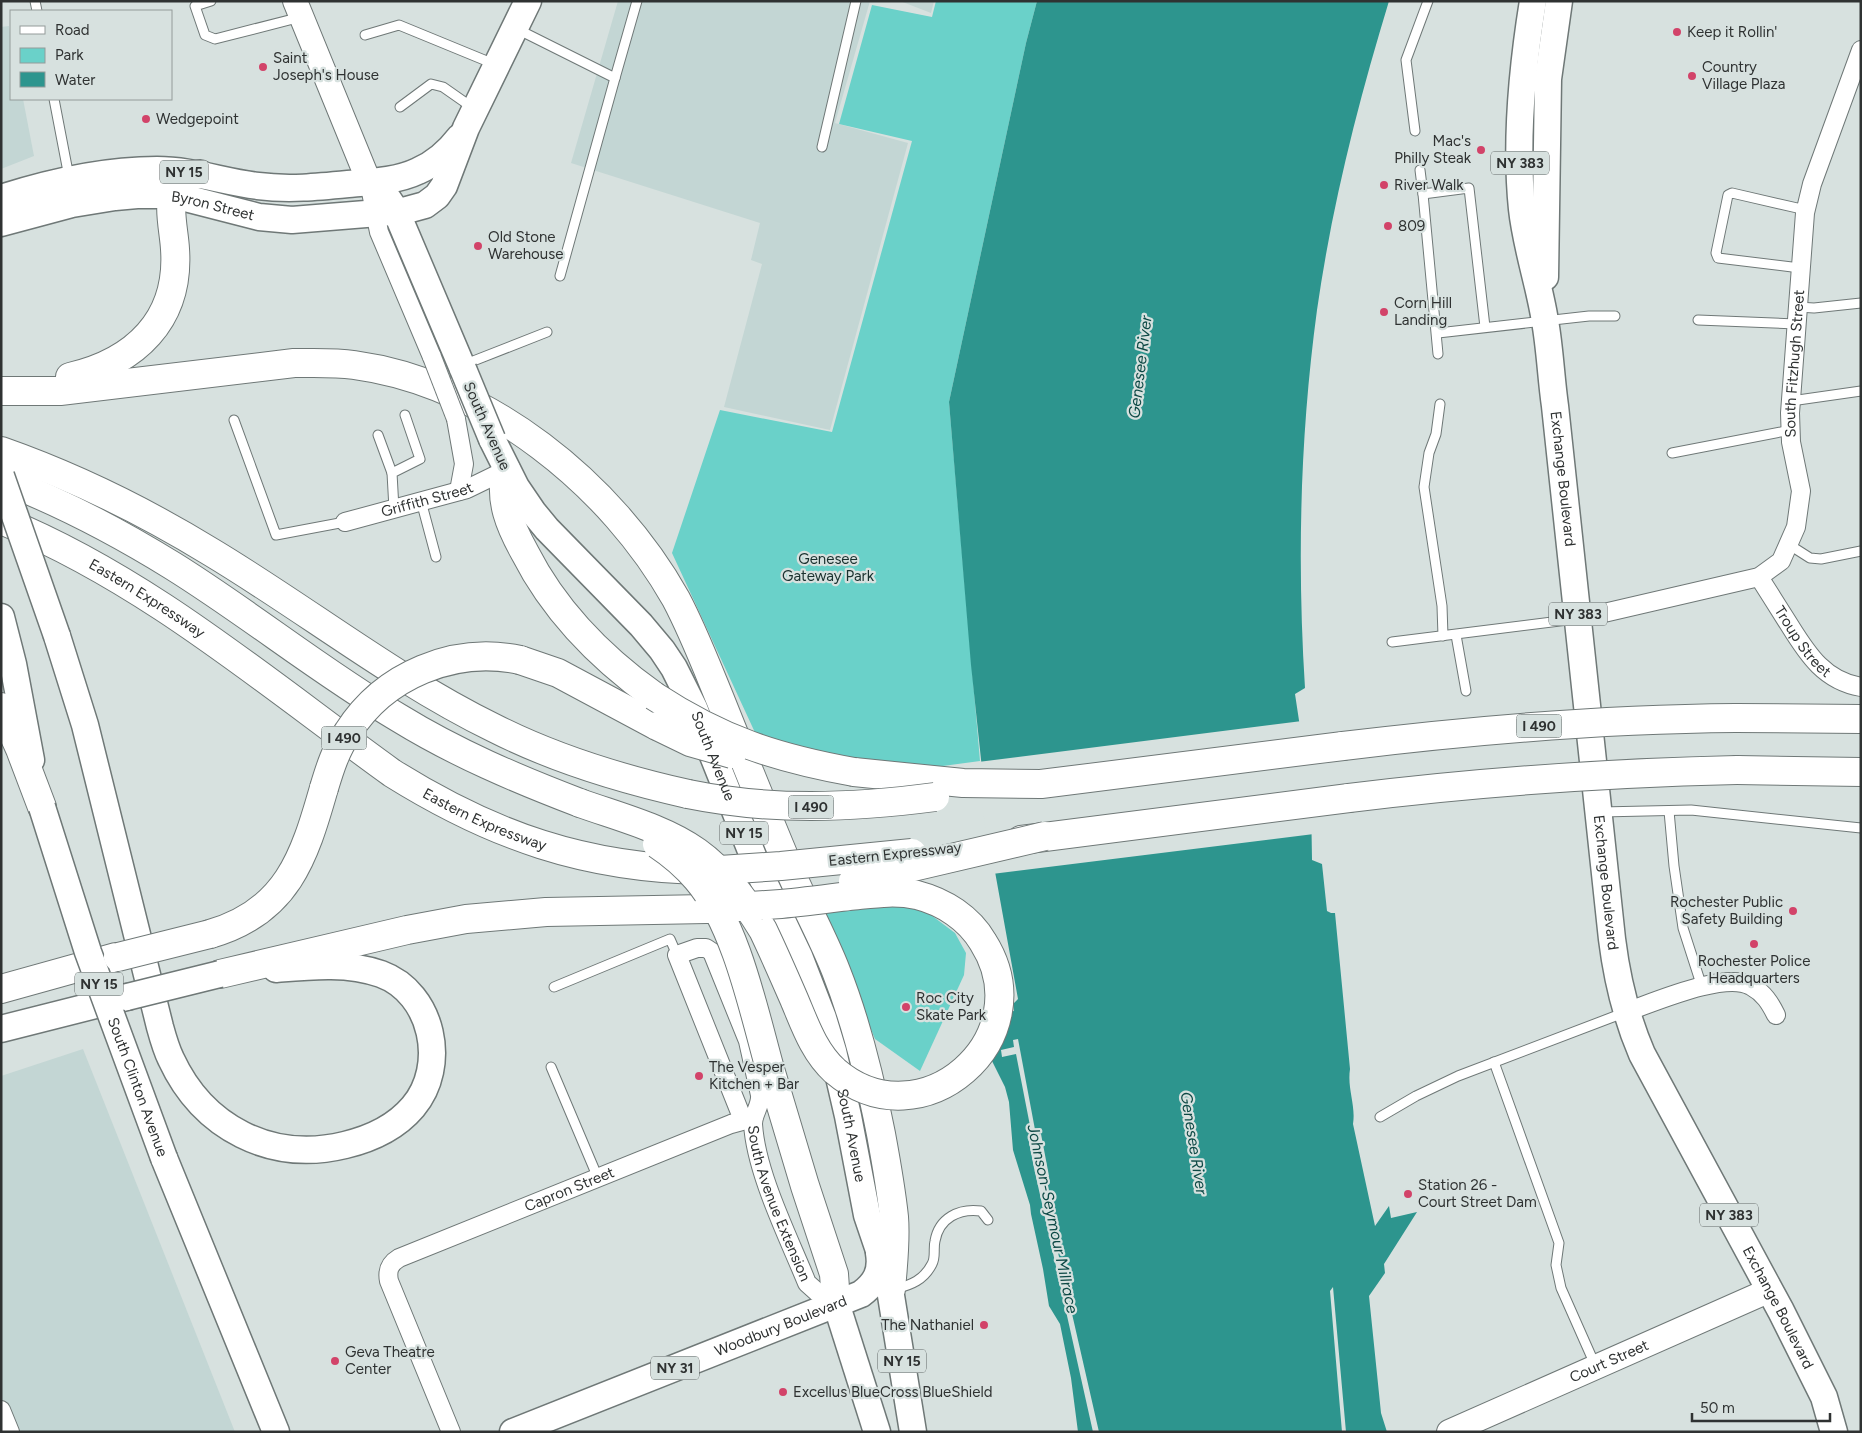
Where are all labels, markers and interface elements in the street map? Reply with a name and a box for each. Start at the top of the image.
legend [10,10,172,100]
text: Road [55,21,90,39]
place label: Keep it Rollin' [1687,23,1777,41]
marker: Keep it Rollin' [1671,26,1683,38]
text: Park [55,46,84,64]
place label: Saint Joseph's House [273,49,379,84]
place label: Country Village Plaza [1702,58,1785,93]
marker: Saint Joseph's House [257,61,269,73]
marker: Country Village Plaza [1686,70,1698,82]
text: Water [55,71,95,89]
place label: Wedgepoint [156,110,239,128]
marker: Wedgepoint [140,113,152,125]
place label: Mac's Philly Steak [1394,132,1472,167]
marker: Mac's Philly Steak [1475,144,1487,156]
road number: NY 383 [1491,152,1549,174]
road number: NY 15 [160,160,208,183]
place label: River Walk [1394,176,1464,194]
marker: River Walk [1378,179,1390,191]
street label: Byron Street [170,187,256,224]
place label: 809 [1398,217,1425,235]
marker: 809 [1382,220,1394,232]
place label: Old Stone Warehouse [488,228,563,263]
marker: Old Stone Warehouse [472,240,484,252]
street label: South Fitzhugh Street [1781,289,1808,438]
place label: Corn Hill Landing [1394,294,1452,329]
marker: Corn Hill Landing [1378,306,1390,318]
water label: Genesee River [1124,314,1156,420]
street label: South Avenue [460,379,514,473]
street label: Exchange Boulevard [1547,410,1579,547]
street label: Griffith Street [379,478,476,521]
park label: Genesee Gateway Park [782,550,875,585]
street label: Eastern Expressway [86,555,209,642]
road number: NY 383 [1549,602,1607,626]
street label: Troup Street [1771,603,1835,681]
street label: South Avenue [687,709,739,803]
road number: I 490 [1516,714,1562,738]
road number: I 490 [322,726,366,750]
street label: Eastern Expressway [419,784,549,855]
road number: I 490 [788,796,834,819]
street label: Exchange Boulevard [1590,814,1622,951]
road number: NY 15 [720,821,768,844]
street label: Eastern Expressway [828,838,962,870]
place label: Rochester Public Safety Building [1670,893,1783,928]
marker: Rochester Public Safety Building [1787,905,1799,917]
marker: Rochester Police Headquarters [1748,938,1760,950]
place label: Rochester Police Headquarters [1698,952,1810,987]
road number: NY 15 [75,972,123,996]
place label: Roc City Skate Park [916,989,987,1024]
marker: Roc City Skate Park [900,1001,912,1013]
street label: South Clinton Avenue [104,1015,172,1159]
place label: The Vesper Kitchen + Bar [709,1058,799,1093]
marker: The Vesper Kitchen + Bar [693,1070,705,1082]
street label: South Avenue [833,1087,869,1184]
water label: Genesee River [1177,1090,1212,1196]
water label: Johnson-Seymour Millrace [1023,1122,1082,1315]
street label: South Avenue Extension [744,1124,814,1284]
street label: Capron Street [522,1163,617,1215]
place label: Station 26 - Court Street Dam [1418,1176,1537,1211]
marker: Station 26 - Court Street Dam [1402,1188,1414,1200]
road number: NY 383 [1700,1204,1758,1226]
street label: Exchange Boulevard [1739,1243,1818,1372]
street label: Woodbury Boulevard [712,1292,849,1360]
place label: The Nathaniel [881,1316,974,1334]
marker: The Nathaniel [978,1319,990,1331]
street label: Court Street [1567,1336,1652,1387]
place label: Geva Theatre Center [345,1343,435,1378]
road number: NY 15 [878,1350,926,1372]
marker: Geva Theatre Center [329,1355,341,1367]
road number: NY 31 [651,1356,699,1380]
place label: Excellus BlueCross BlueShield [793,1383,993,1401]
marker: Excellus BlueCross BlueShield [777,1386,789,1398]
scale bar [1692,1390,1830,1422]
text: 50 m [1700,1399,1735,1417]

